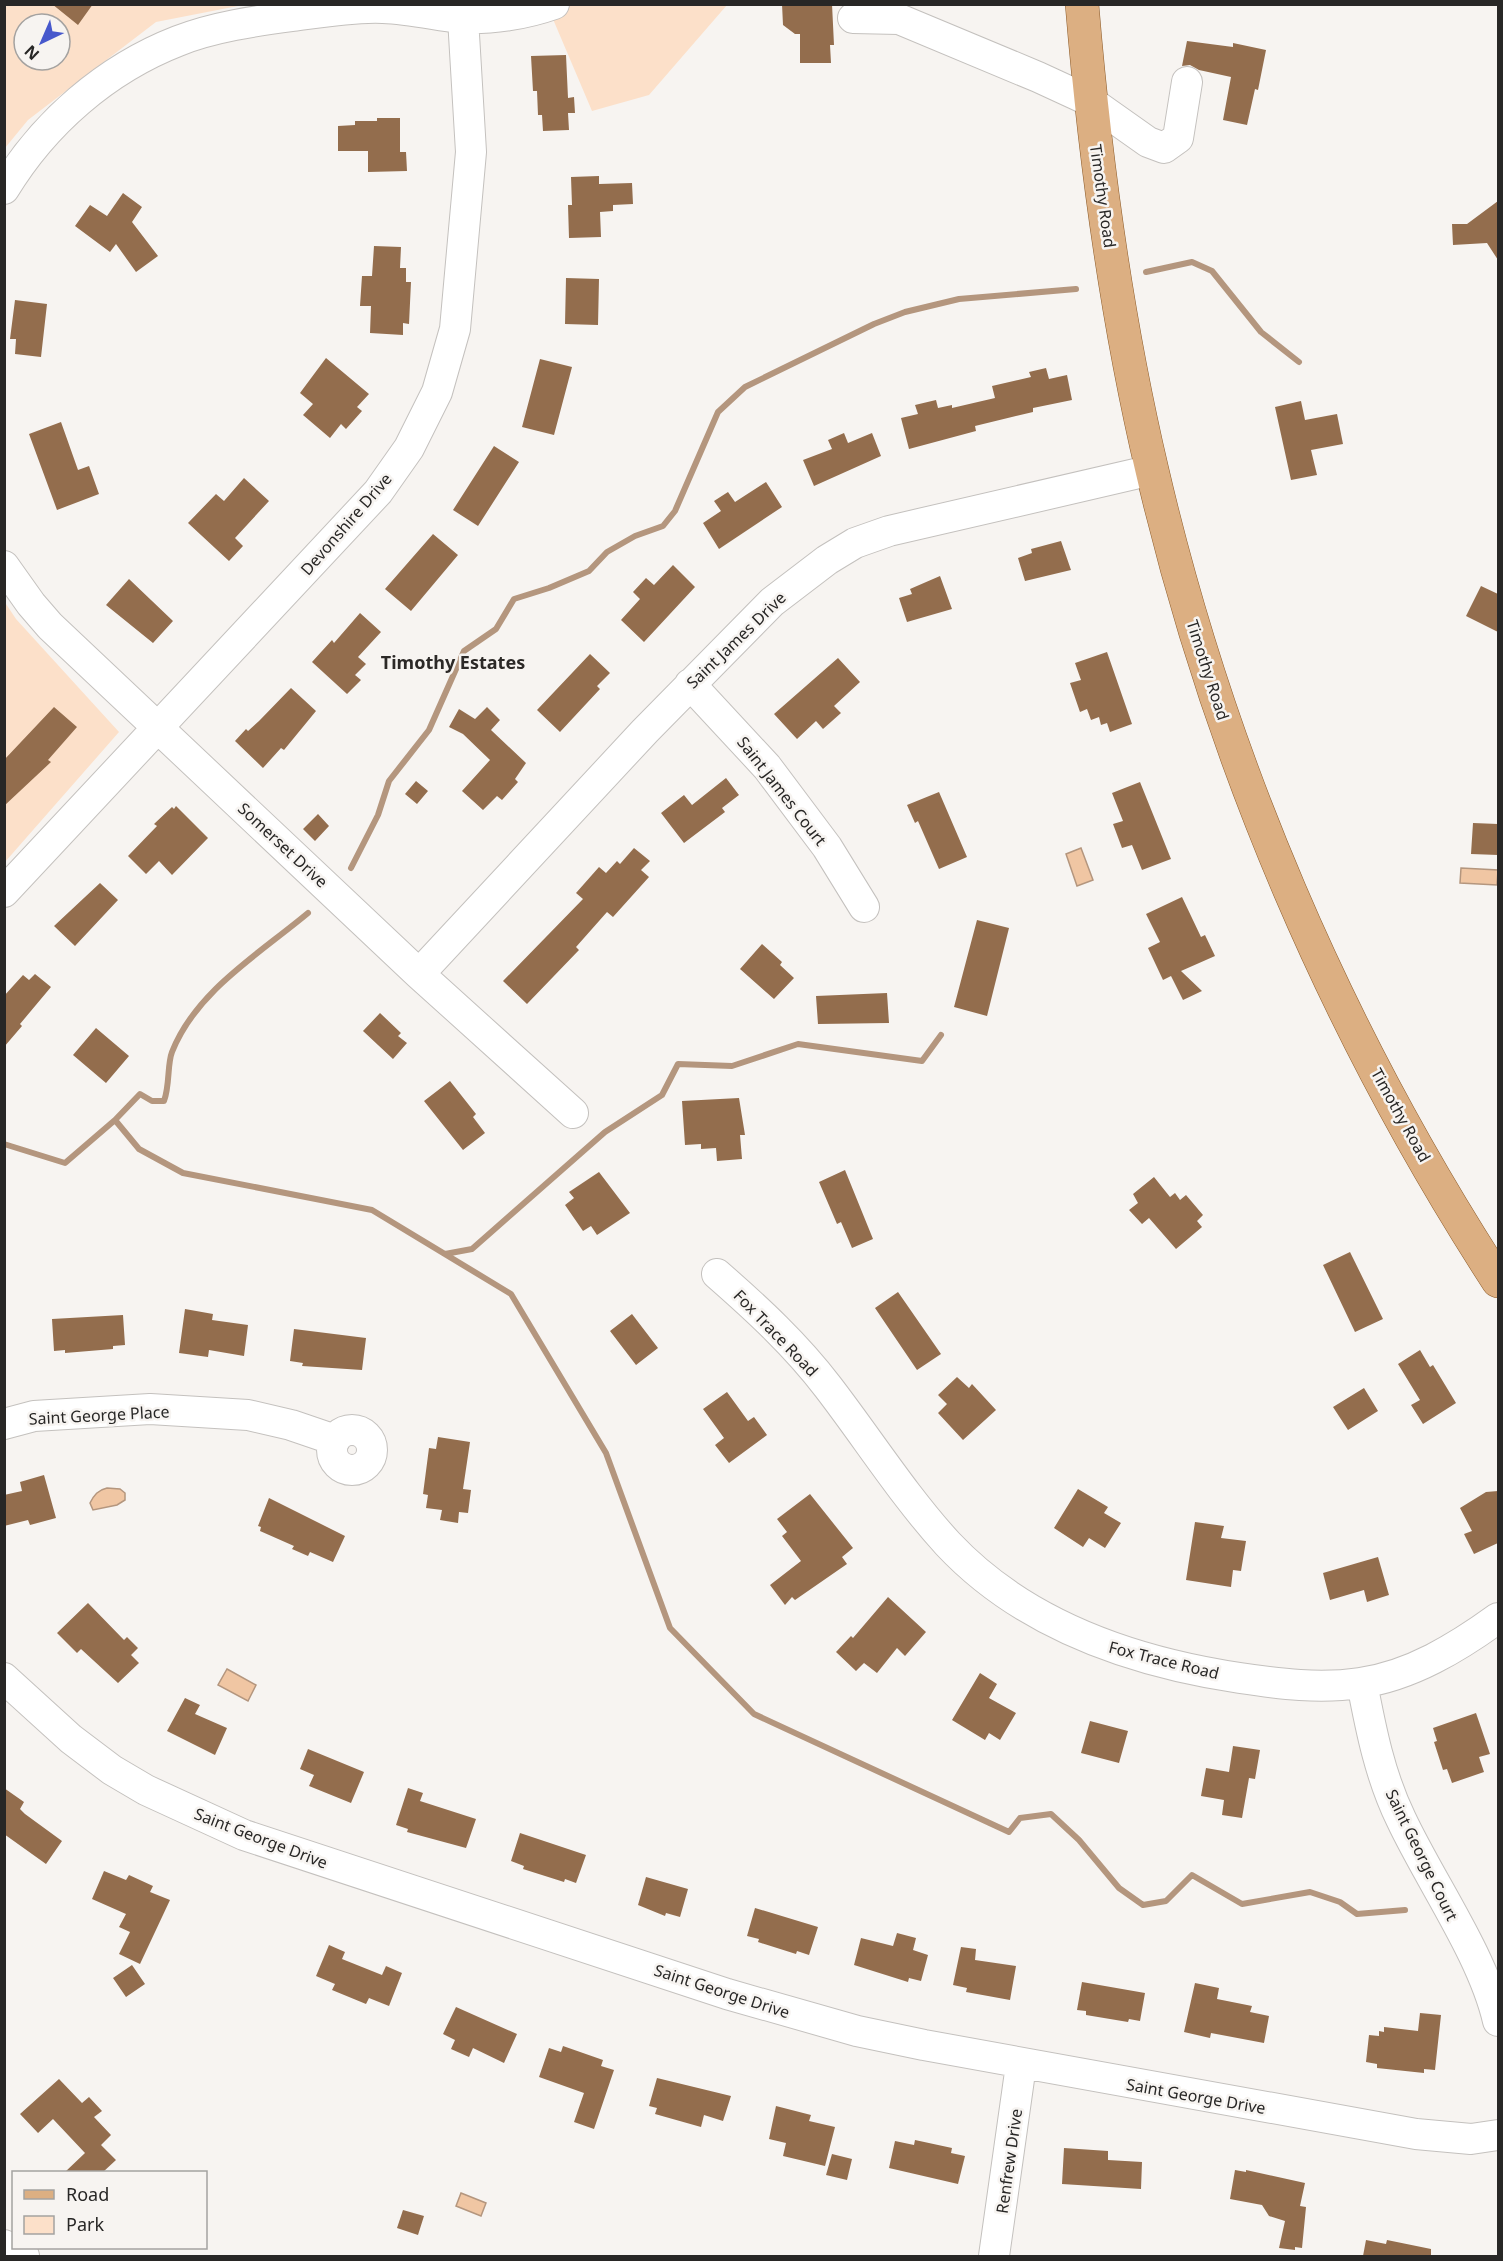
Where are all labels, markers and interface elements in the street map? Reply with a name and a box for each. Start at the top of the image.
north arrow [12,12,72,72]
text: N [19,40,44,65]
street label: Timothy Road [1085,143,1121,249]
street label: Devonshire Drive [295,468,397,580]
street label: Saint James Drive [681,587,791,693]
street label: Timothy Road [1181,617,1235,723]
district label: Timothy Estates [381,650,525,674]
street label: Saint James Court [732,732,832,850]
street label: Somerset Drive [233,798,333,892]
street label: Timothy Road [1366,1064,1436,1166]
street label: Fox Trace Road [729,1285,823,1381]
street label: Saint George Place [28,1400,170,1430]
street label: Fox Trace Road [1107,1636,1221,1684]
street label: Saint George Court [1381,1786,1463,1925]
street label: Saint George Drive [191,1802,331,1874]
street label: Saint George Drive [651,1959,793,2023]
street label: Saint George Drive [1125,2073,1267,2119]
street label: Renfrew Drive [991,2107,1027,2215]
legend [12,2171,207,2249]
text: Road [66,2182,109,2206]
text: Park [66,2212,104,2236]

